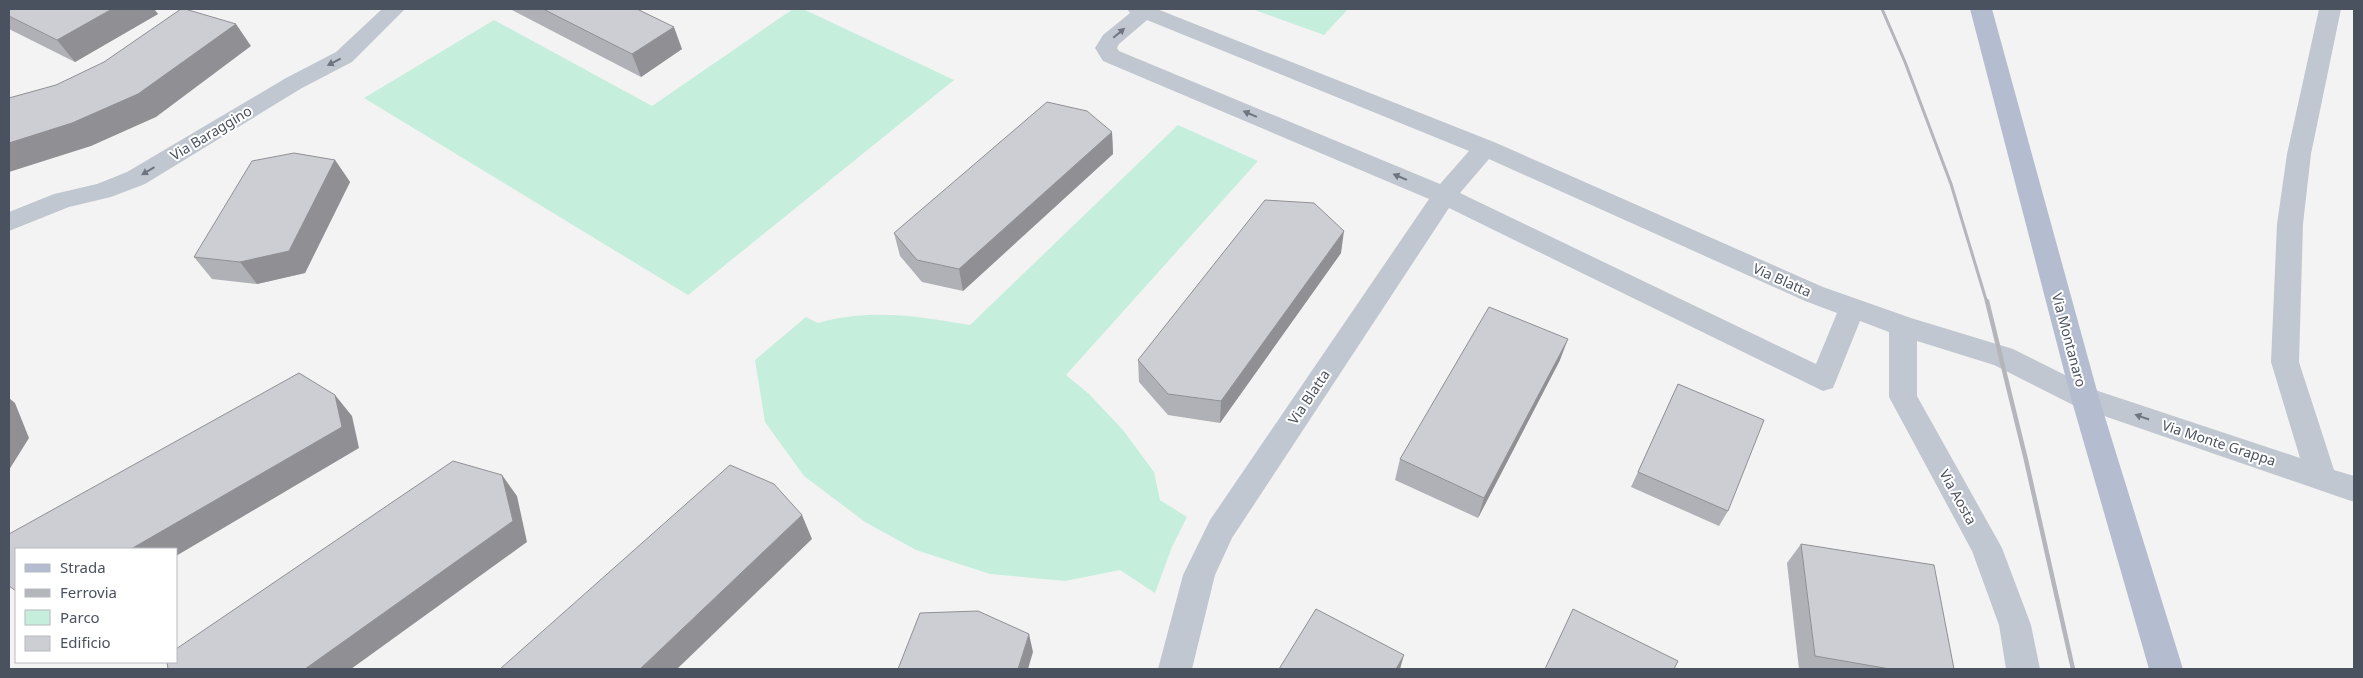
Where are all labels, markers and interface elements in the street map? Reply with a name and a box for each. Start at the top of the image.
one-way arrow [1112,28,1125,39]
one-way arrow [326,58,341,66]
street label: Via Baraggino [167,101,255,164]
one-way arrow [1242,110,1257,118]
one-way arrow [142,167,155,176]
one-way arrow [1393,172,1407,180]
street label: Via Blatta [1750,258,1814,301]
street label: Via Montanaro [2048,291,2091,389]
street label: Via Blatta [1283,366,1334,428]
one-way arrow [2135,413,2150,421]
street label: Via Monte Grappa [2160,415,2278,470]
street label: Via Aosta [1935,466,1981,528]
legend [15,548,178,663]
text: Strada [60,557,106,577]
text: Ferrovia [60,582,117,602]
text: Parco [60,607,100,627]
text: Edificio [60,632,111,652]

